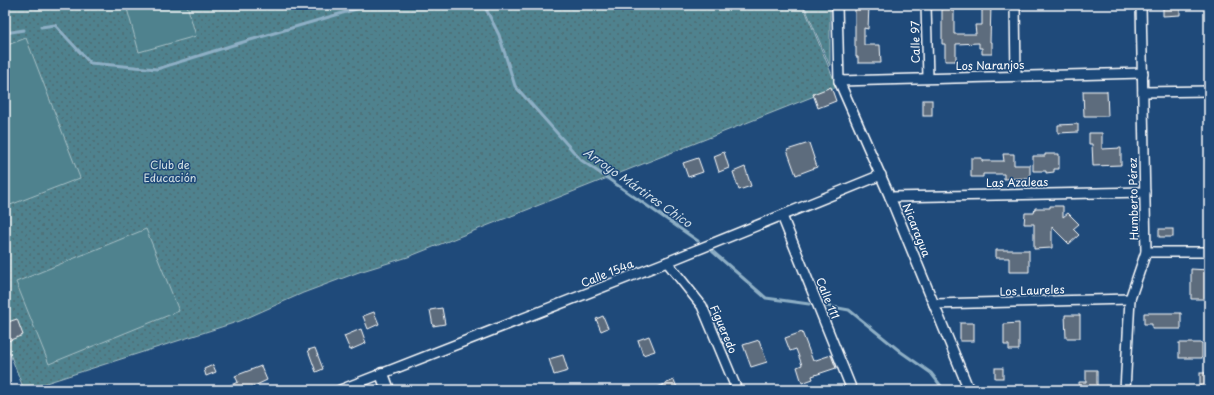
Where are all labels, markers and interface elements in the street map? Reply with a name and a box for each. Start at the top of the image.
street label: Calle 97 [906,20,924,64]
street label: Los Naranjos [956,56,1024,74]
water label: Arroyo Mártires Chico [580,143,697,232]
park label: Club de Educación [144,156,196,186]
street label: Humberto Pérez [1124,157,1142,241]
street label: Las Azaleas [986,173,1048,191]
street label: Nicaragua [899,201,935,259]
street label: Calle 154a [578,255,636,291]
street label: Calle 111 [812,275,844,321]
street label: Los Laureles [999,280,1065,300]
street label: Figueredo [706,302,742,356]

